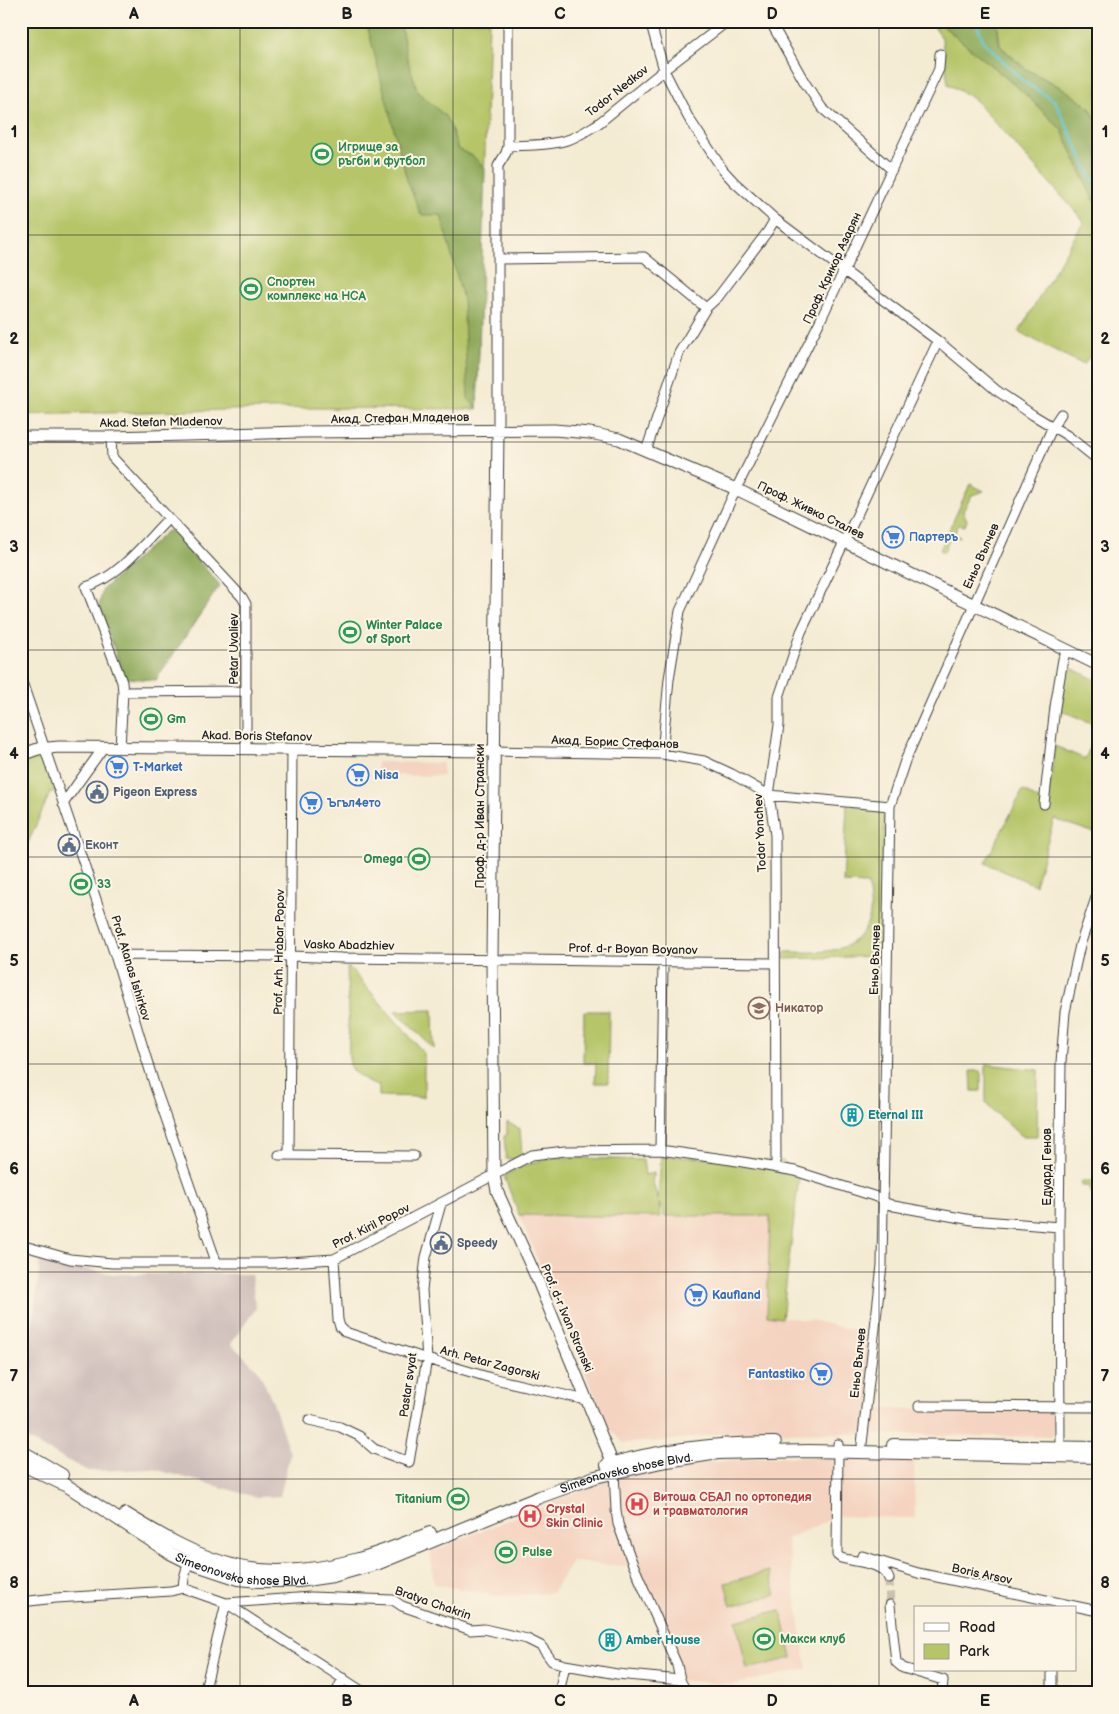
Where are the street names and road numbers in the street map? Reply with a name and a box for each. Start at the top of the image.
street label: Todor Nedkov [583,62,652,120]
street label: Проф. Крикор Азарян [800,210,865,327]
street label: Акад. Стефан Младенов [330,410,470,427]
street label: Akad. Stefan Mladenov [99,414,223,431]
street label: Проф. Живко Сталев [755,478,867,543]
street label: Еньо Вълчев [960,520,1003,591]
street label: Petar Uvaliev [227,613,242,685]
street label: Akad. Boris Stefanov [202,728,313,745]
street label: Акад. Борис Стефанов [550,733,680,752]
street label: Проф. д-р Иван Странски [473,744,488,888]
street label: Todor Yonchev [751,793,770,873]
street label: Prof. Arh. Hrabar Popov [271,889,288,1015]
street label: Prof. Atanas Ishirkov [107,914,154,1023]
street label: Еньо Вълчев [867,924,884,995]
street label: Vasko Abadzhiev [304,937,395,954]
street label: Prof. d-r Boyan Boyanov [568,941,698,958]
street label: Едуард Генов [1040,1128,1055,1206]
street label: Prof. Kiril Popov [330,1200,413,1252]
street label: Prof. d-r Ivan Stranski [537,1262,596,1375]
street label: Еньо Вълчев [847,1327,870,1399]
street label: Arh. Petar Zagorski [438,1343,542,1384]
street label: Pastar svyat [397,1352,420,1418]
street label: Simeonovsko shose Blvd. [558,1450,694,1497]
street label: Simeonovsko shose Blvd. [173,1550,309,1589]
street label: Boris Arsov [950,1561,1014,1588]
street label: Bratya Chakrin [393,1583,473,1624]

